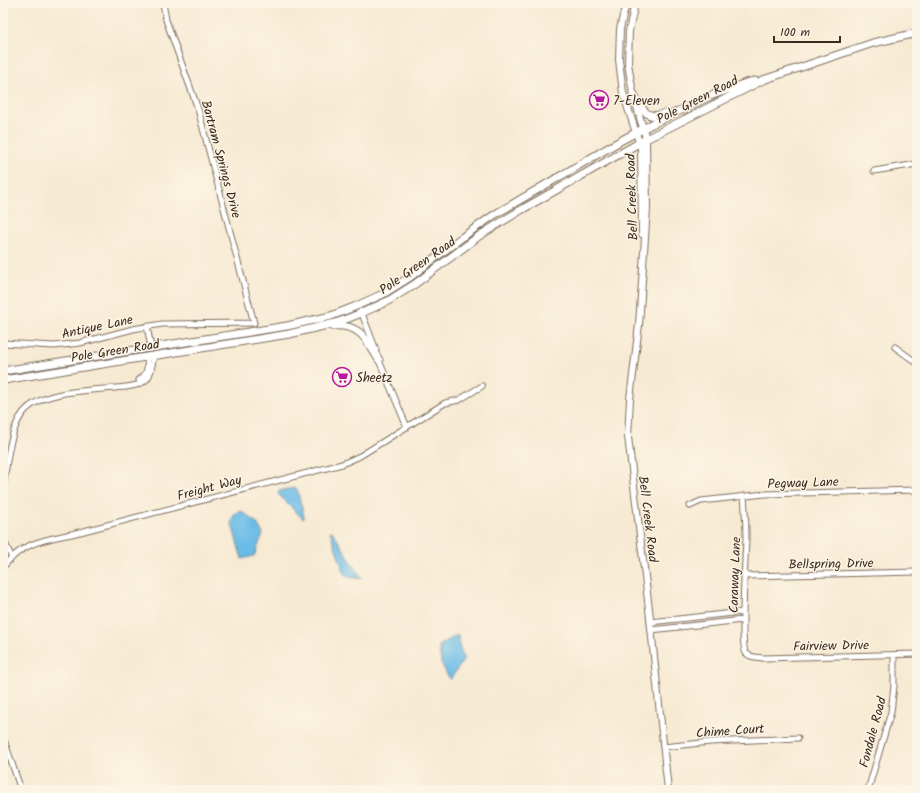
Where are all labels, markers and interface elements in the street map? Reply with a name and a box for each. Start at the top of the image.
scale bar [774,18,840,44]
text: 100 m [780,23,811,42]
street label: Pole Green Road [653,70,743,130]
supermarket icon: 7-Eleven [588,89,610,111]
place label: 7-Eleven [613,91,660,112]
street label: Bartram Springs Drive [195,98,246,221]
street label: Bell Creek Road [620,153,645,241]
street label: Pole Green Road [375,232,461,300]
street label: Antique Lane [60,310,135,345]
street label: Pole Green Road [69,334,162,369]
supermarket icon: Sheetz [331,366,353,388]
place label: Sheetz [356,368,393,389]
street label: Freight Way [175,470,245,507]
street label: Pegway Lane [767,472,839,495]
street label: Bell Creek Road [632,475,663,564]
street label: Caraway Lane [724,536,747,614]
street label: Bellspring Drive [788,553,874,576]
street label: Fairview Drive [793,635,869,658]
street label: Fondale Road [854,694,893,770]
street label: Chime Court [695,719,766,744]

